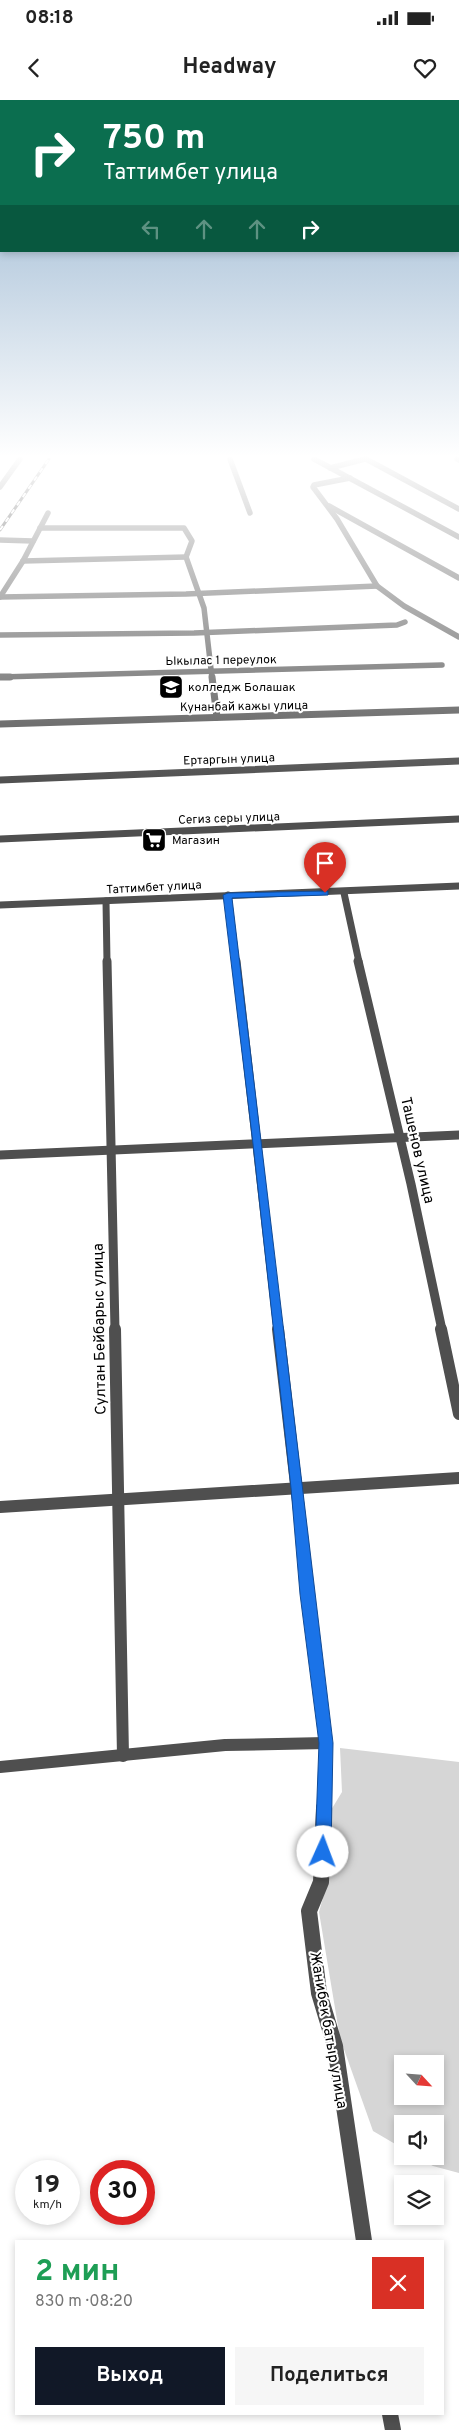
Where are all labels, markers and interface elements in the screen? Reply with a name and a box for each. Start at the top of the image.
text: 08:18 [25,6,74,30]
icon: back [20,54,48,82]
text: Headway [183,54,276,81]
icon: heart [411,54,439,82]
text: 750 m [103,117,206,161]
icon: right [20,120,85,185]
text: Таттимбет улица [103,160,278,187]
icon: left [137,215,165,243]
icon: ahead [190,215,218,243]
icon: ahead [243,215,271,243]
icon: right [296,215,324,243]
street label: Ыкылас 1 переулок [165,652,277,670]
school or university icon: колледж Болашак [158,674,184,700]
place label: колледж Болашак [188,680,296,696]
street label: Кунанбай кажы улица [180,698,308,716]
street label: Ертаргын улица [183,750,275,770]
street label: Сегиз серы улица [178,809,280,829]
supermarket icon: Магазин [141,827,167,853]
place label: Магазин [172,833,220,849]
pin [304,842,346,893]
icon: arrive [311,849,339,877]
street label: Таттимбет улица [106,878,202,898]
street label: Ташенов улица [395,1095,438,1205]
street label: Султан Бейбарыс улица [90,1243,111,1415]
position arrow [296,1825,348,1877]
street label: Жанибек батыр улица [304,1950,351,2110]
north arrow [394,2055,444,2105]
map controls [394,2055,444,2225]
button: sound [394,2115,444,2165]
speed limit sign: 30 [90,2160,155,2225]
text: 19 [35,2170,60,2202]
button: layers [394,2175,444,2225]
text: km/h [33,2197,62,2213]
text: 2 мин [35,2254,119,2291]
button: close [372,2257,424,2309]
text: 830 m · 08:20 [35,2292,133,2312]
button: Выход [35,2347,225,2405]
button: Поделиться [235,2347,424,2405]

